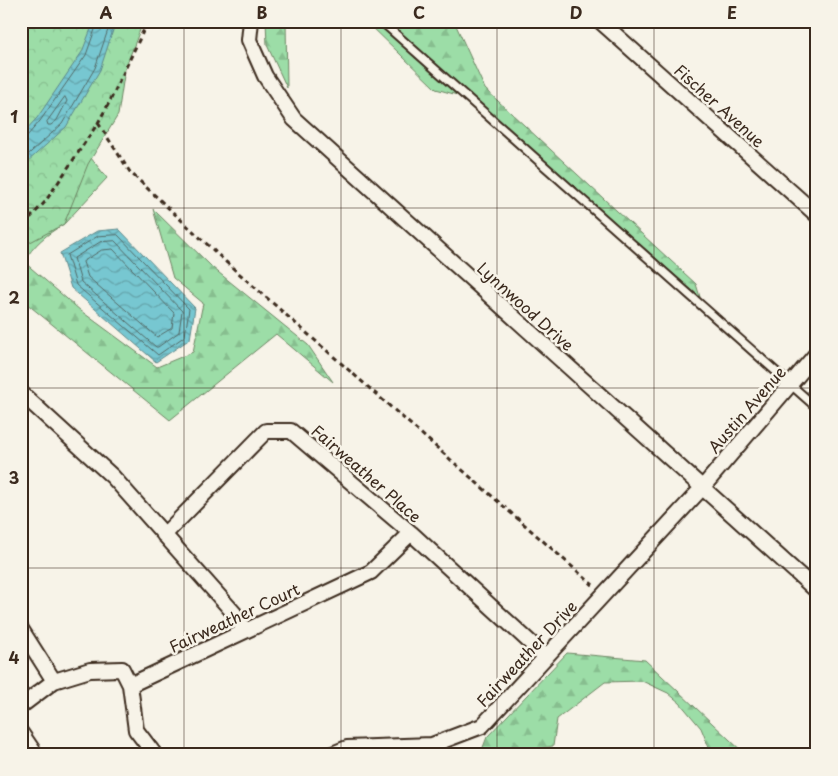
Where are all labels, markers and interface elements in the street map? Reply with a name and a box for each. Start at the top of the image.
text: A [100,0,113,24]
text: B [257,0,268,24]
text: C [413,0,425,24]
text: D [570,0,582,24]
text: E [727,0,737,24]
street label: Fischer Avenue [669,58,771,152]
text: 1 [10,104,18,128]
street label: Lynnwood Drive [472,256,580,356]
text: 2 [8,285,20,309]
street label: Austin Avenue [701,360,791,458]
street label: Fairweather Place [307,418,427,528]
text: 3 [9,465,19,489]
street label: Fairweather Court [165,576,304,658]
street label: Fairweather Drive [470,594,582,712]
text: 4 [9,645,20,669]

